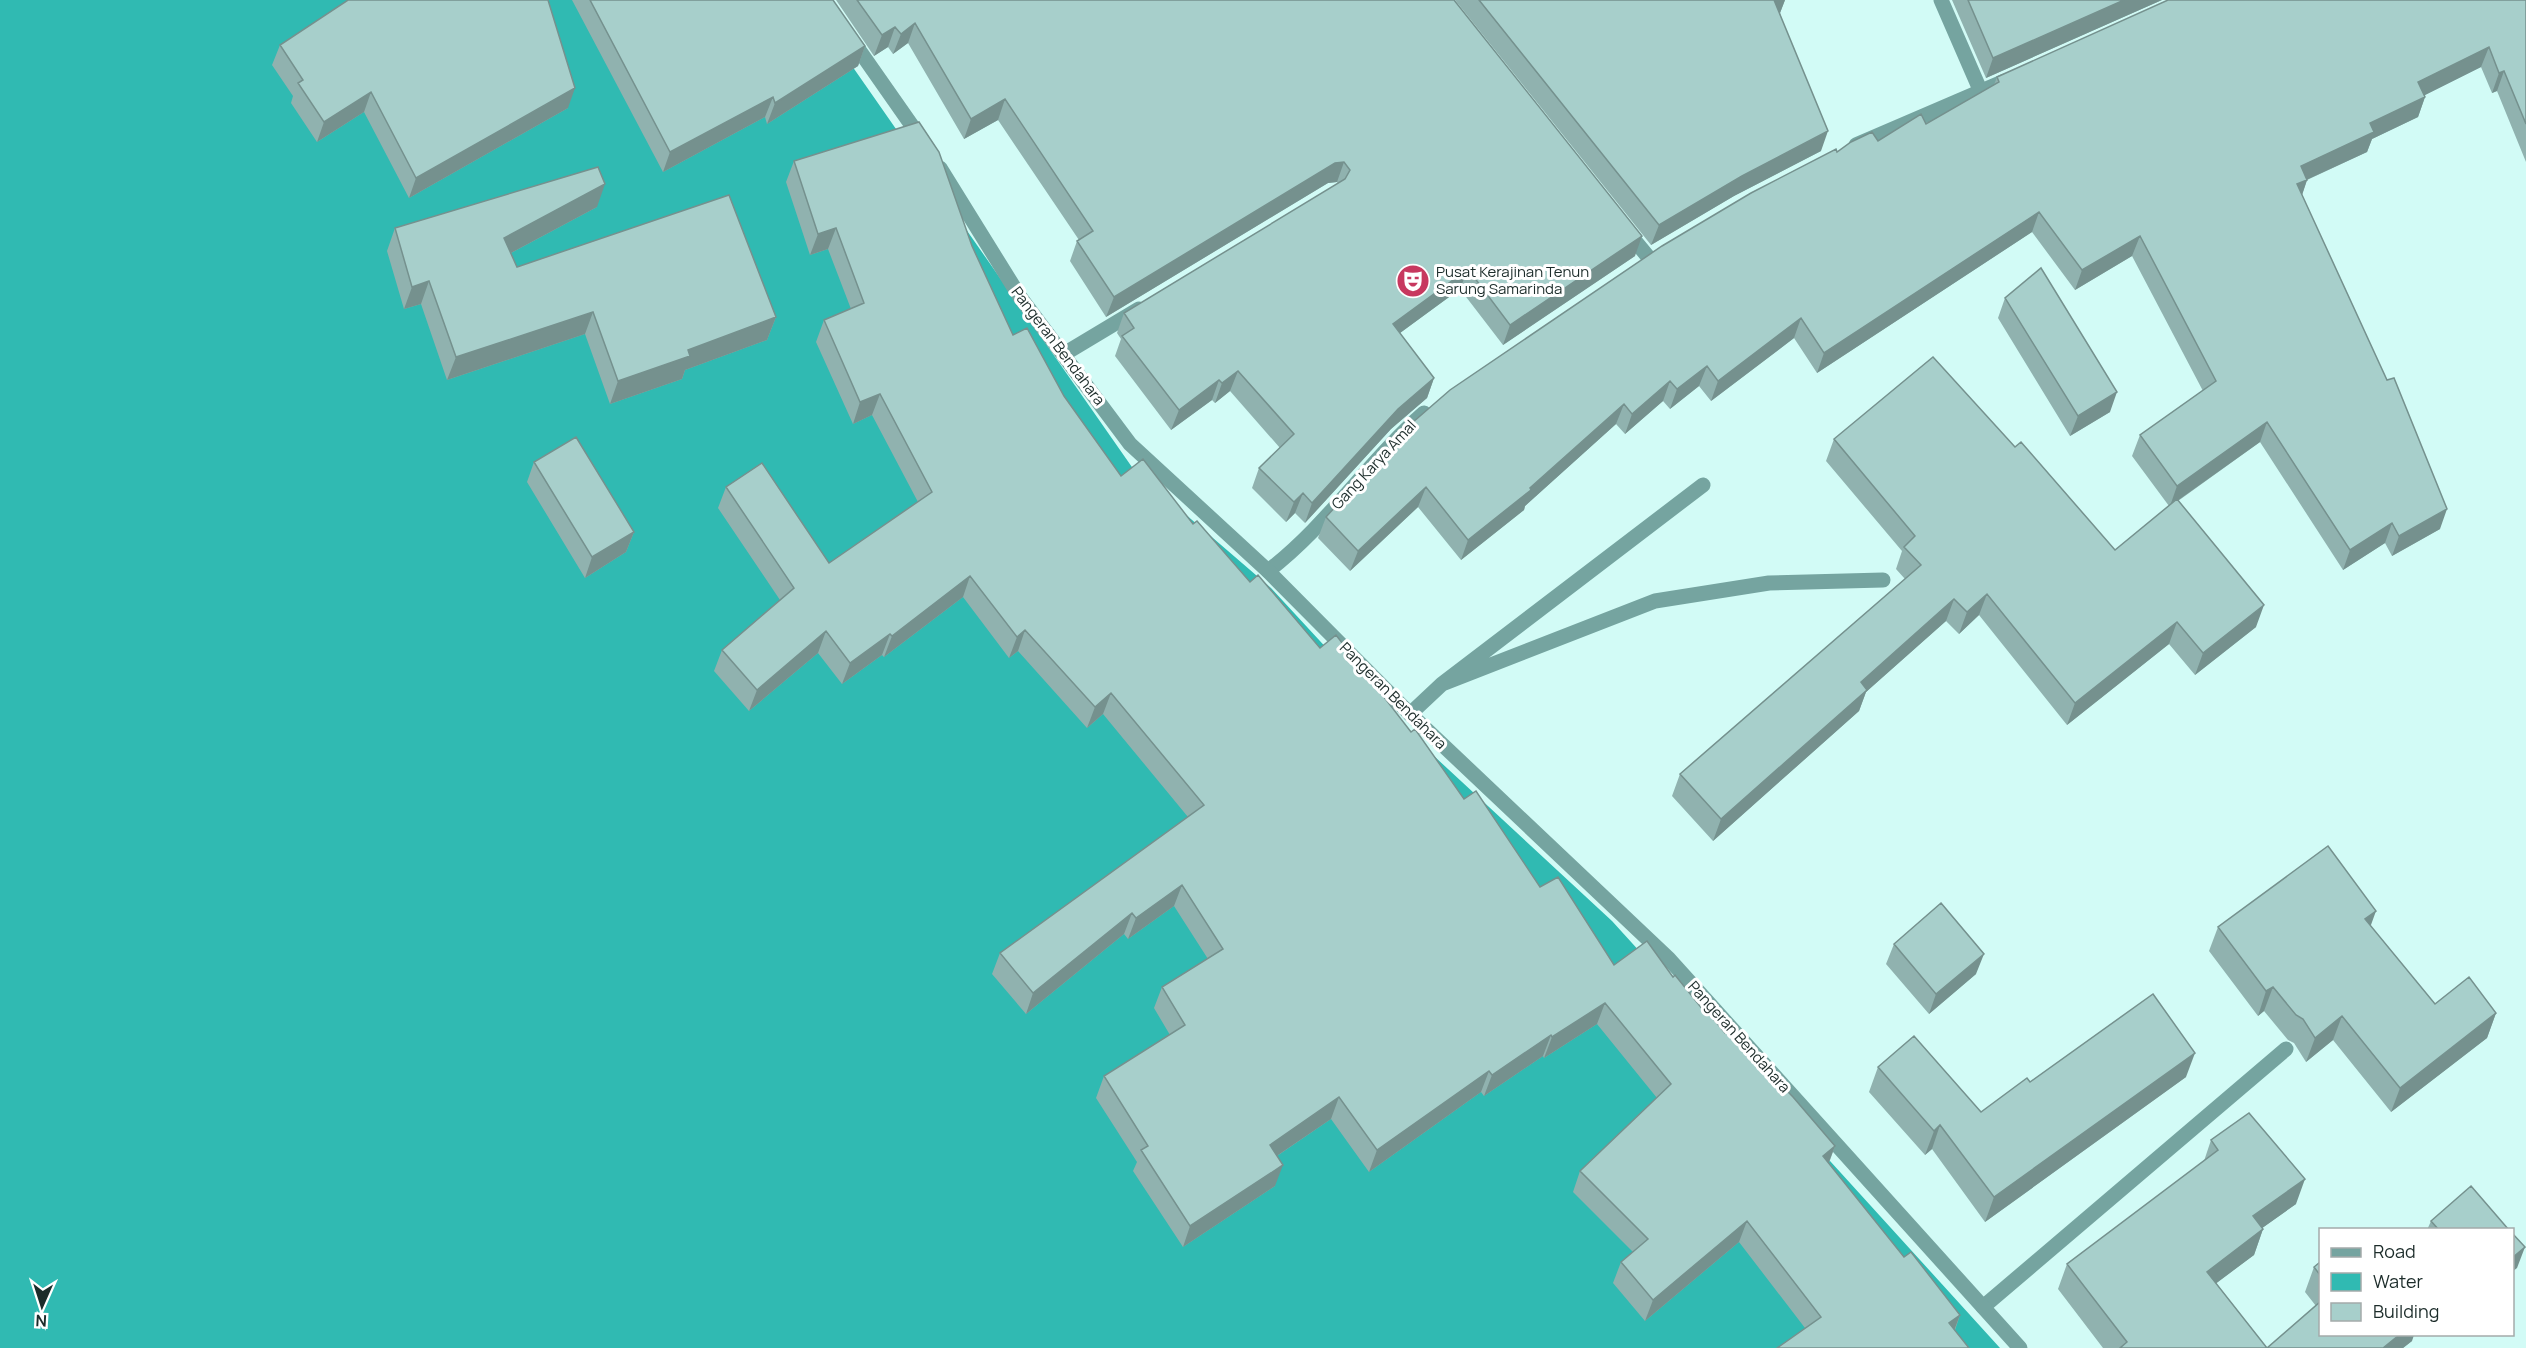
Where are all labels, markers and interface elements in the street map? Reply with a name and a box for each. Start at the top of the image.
place label: Pusat Kerajinan Tenun Sarung Samarinda [1436,261,1589,299]
theatre icon: Pusat Kerajinan Tenun Sarung Samarinda [1395,263,1431,299]
street label: Pangeran Bendahara [1007,282,1110,409]
street label: Gang Karya Amal [1327,415,1421,514]
street label: Pangeran Bendahara [1335,638,1451,754]
street label: Pangeran Bendahara [1684,976,1795,1097]
legend [2319,1228,2514,1336]
text: Road [2373,1239,2416,1263]
text: Water [2373,1269,2423,1293]
north arrow [12,1276,72,1336]
text: Building [2373,1299,2439,1323]
text: N [35,1310,48,1332]

